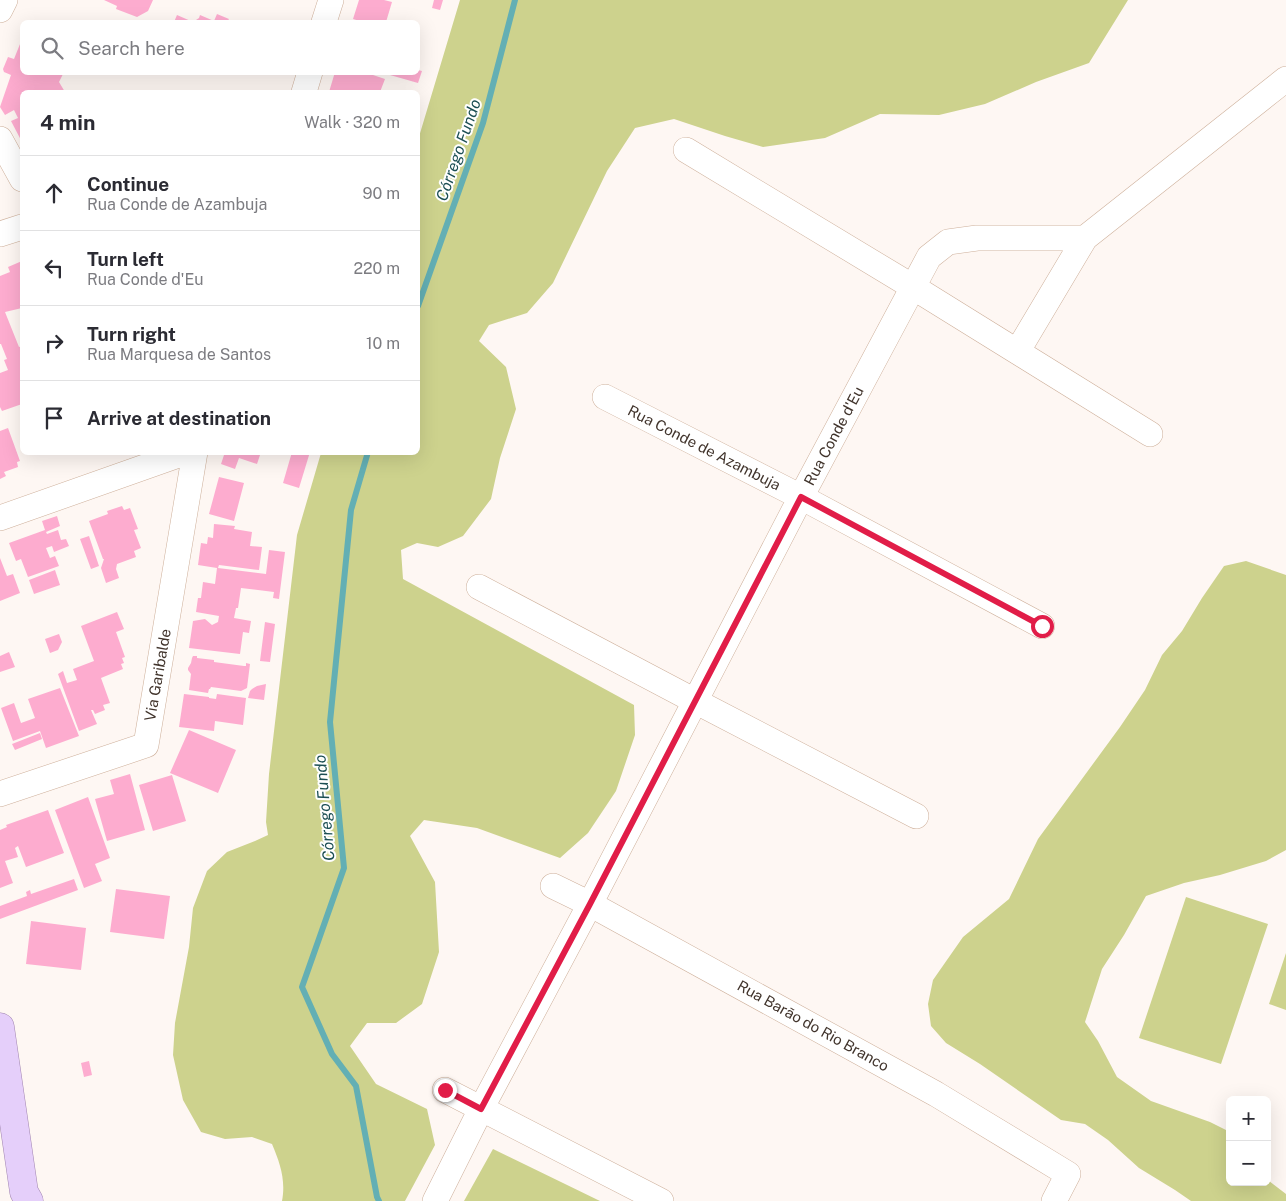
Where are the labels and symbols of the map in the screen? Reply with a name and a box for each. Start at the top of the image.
water label: Córrego Fundo [432,96,485,204]
street label: Rua Conde d'Eu [800,383,867,488]
street label: Rua Conde de Azambuja [625,402,783,493]
route start [1031,615,1054,638]
street label: Via Garibalde [141,627,174,722]
water label: Córrego Fundo [310,754,339,862]
street label: Rua Barão do Rio Branco [734,977,892,1074]
route end [434,1079,457,1102]

